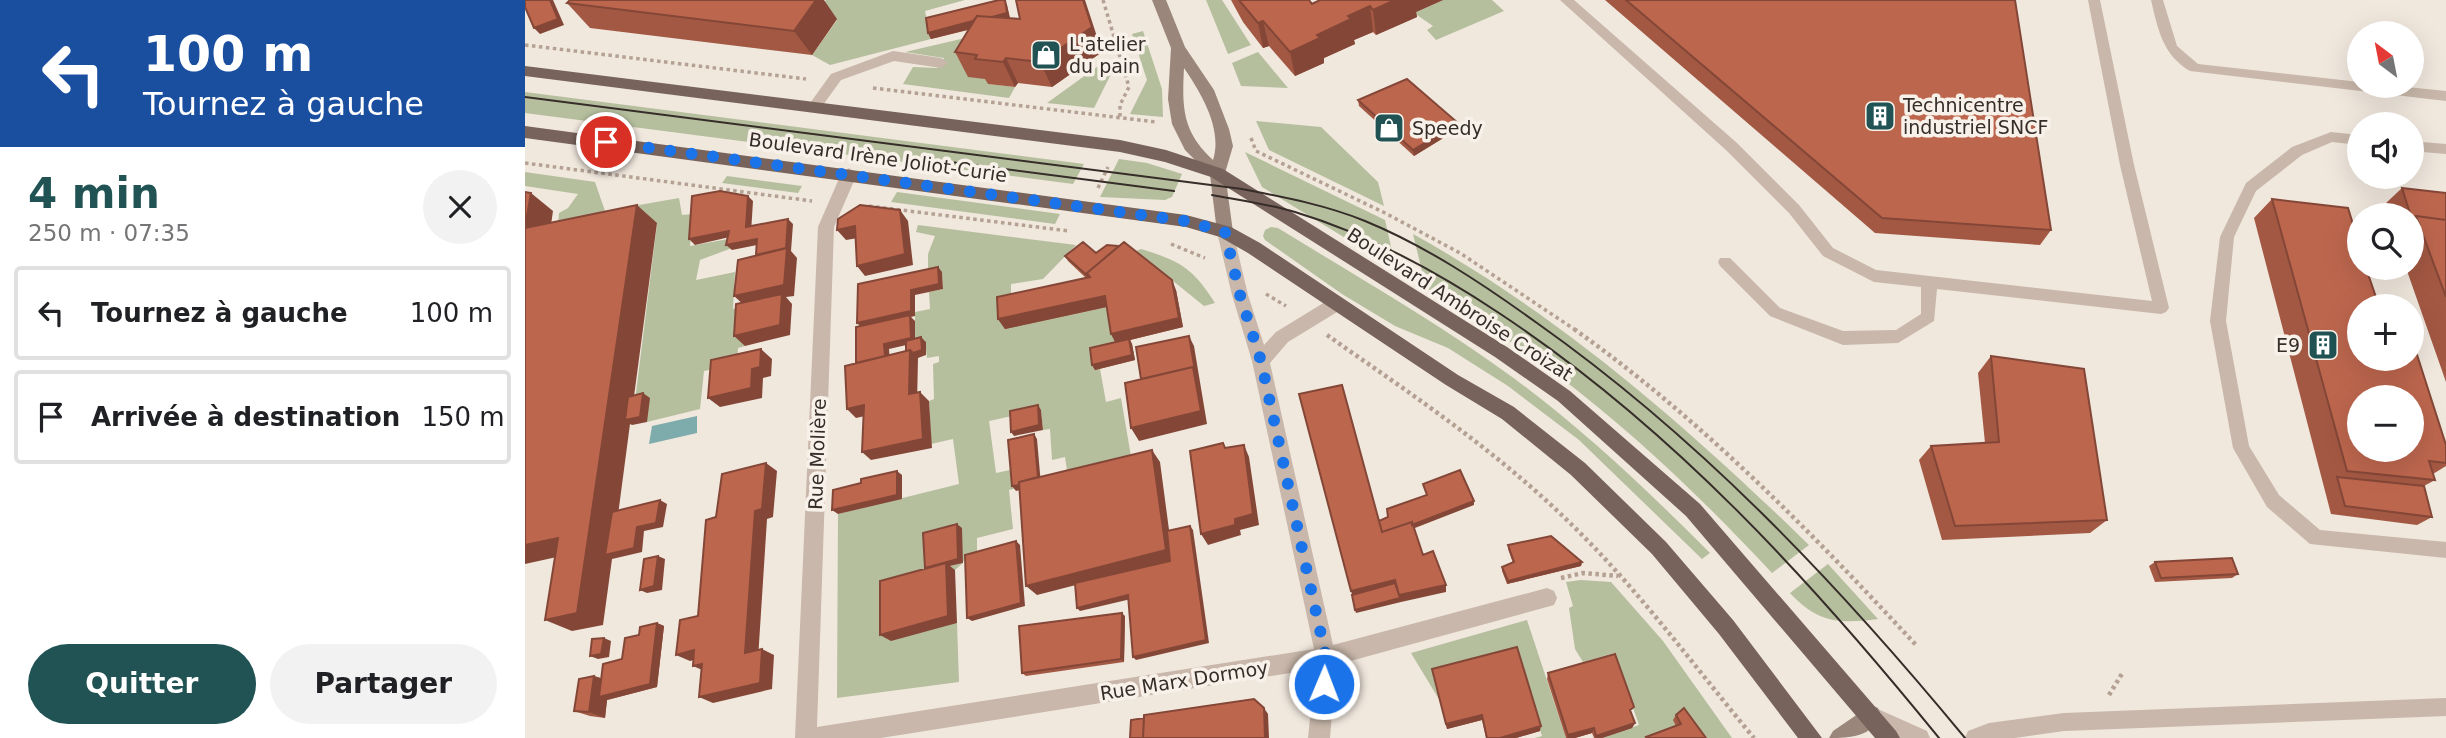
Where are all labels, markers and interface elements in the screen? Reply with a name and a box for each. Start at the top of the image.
north arrow [2347,21,2424,98]
map controls [2347,21,2424,462]
text: 100 m [143,26,313,83]
icon: left [28,28,119,119]
place label: L'atelier du pain [1069,33,1146,77]
shop icon: L'atelier du pain [1029,38,1063,72]
text: Tournez à gauche [143,85,424,123]
place label: Technicentre industriel SNCF [1902,94,2048,138]
building icon: Technicentre industriel SNCF [1863,99,1897,133]
shop icon: Speedy [1372,111,1406,145]
pin [576,112,636,172]
button: sound [2347,112,2424,189]
place label: Speedy [1412,117,1483,139]
icon: arrive [587,123,625,161]
street label: Boulevard Irène Joliot-Curie [748,128,1008,186]
text: 4 min [28,169,160,218]
button: close [423,170,497,244]
button: search [2347,203,2424,280]
text: 250 m · 07:35 [28,220,190,246]
street label: Boulevard Ambroise Croizat [1343,223,1577,385]
icon: left [32,294,70,332]
button: + [2347,294,2424,371]
text: Tournez à gauche [91,298,348,328]
text: 100 m [410,298,493,328]
building icon: E9 [2306,328,2340,362]
place label: E9 [2276,334,2300,356]
button: − [2347,385,2424,462]
icon: arrive [32,398,70,436]
street label: Rue Molière [804,398,830,510]
text: Arrivée à destination [91,402,400,432]
text: 150 m [421,402,505,432]
button: Quitter [28,644,256,724]
button: Partager [270,644,497,724]
position arrow [1287,647,1361,721]
street label: Rue Marx Dormoy [1098,656,1270,704]

